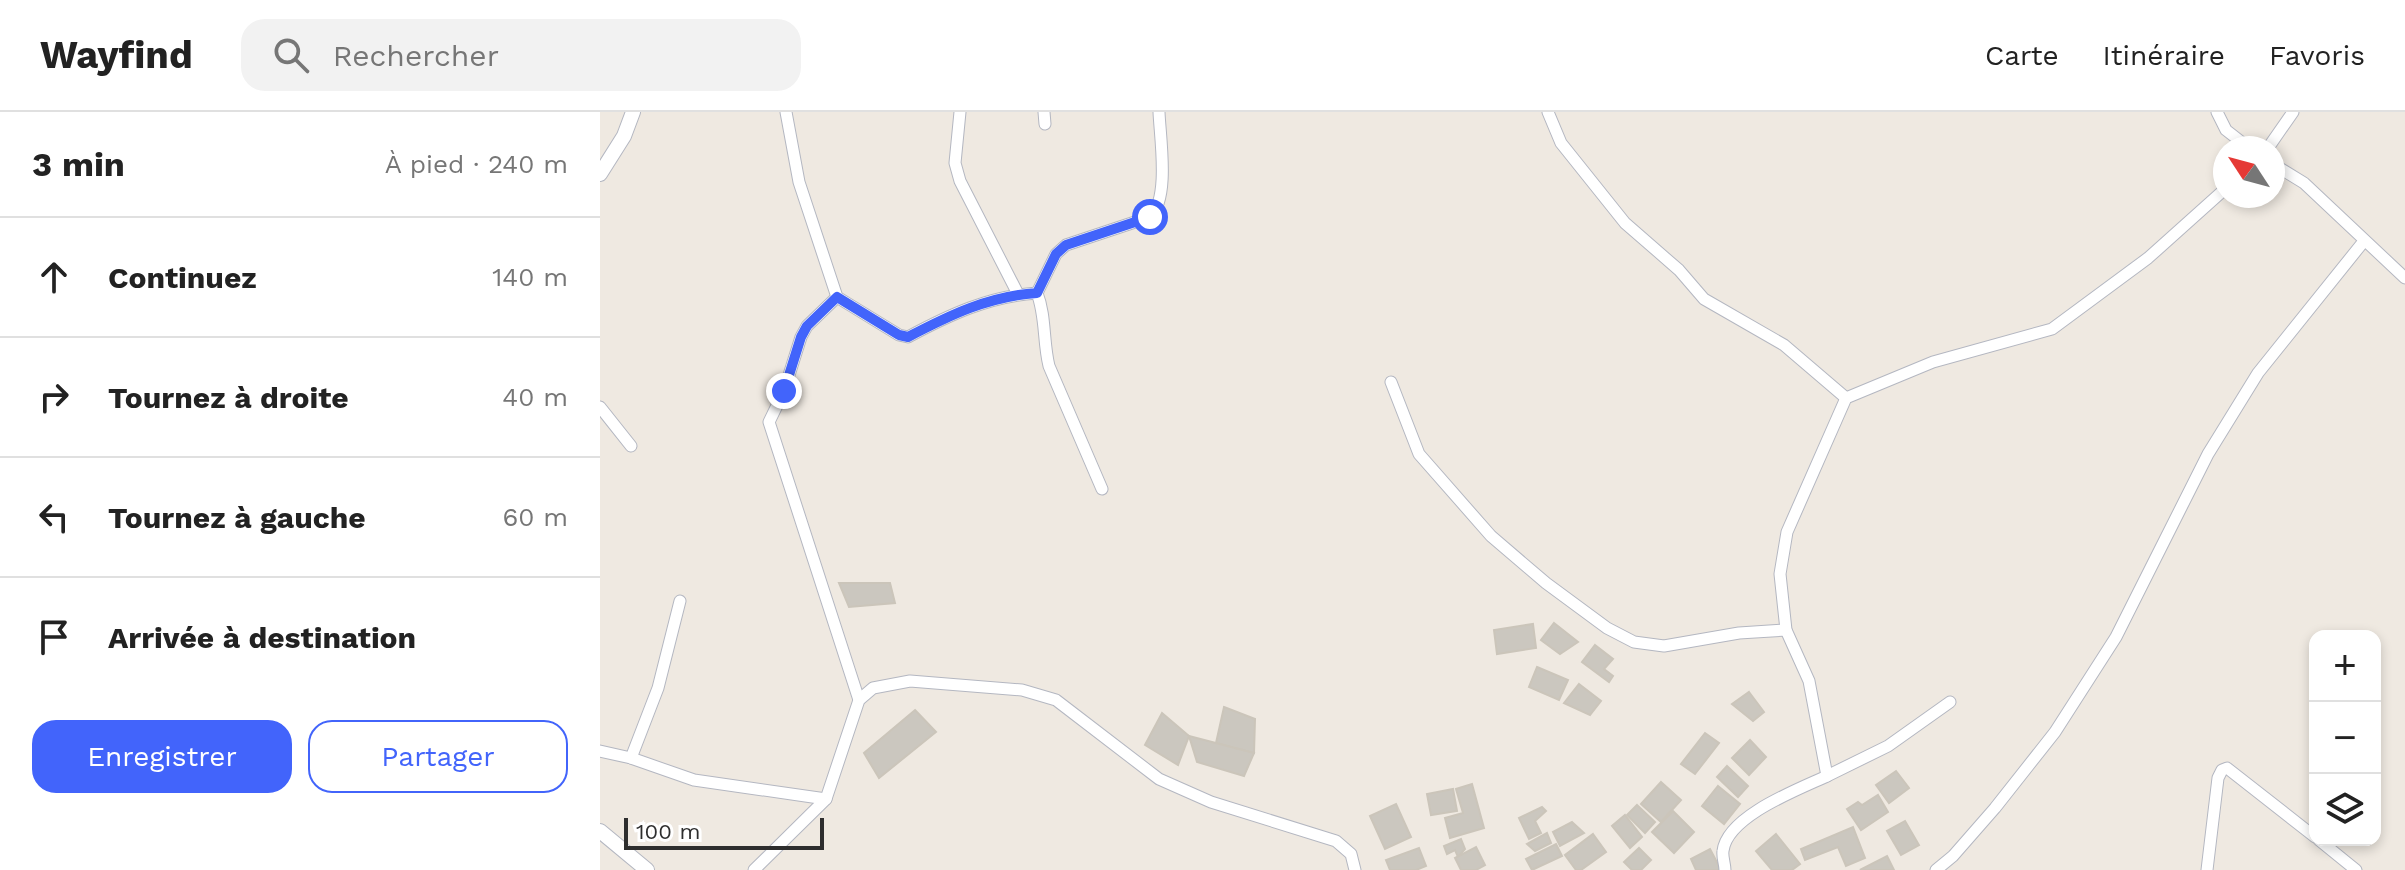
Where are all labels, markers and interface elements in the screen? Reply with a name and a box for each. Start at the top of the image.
search box [241,19,801,91]
text: Wayfind [40,33,193,77]
icon: search [269,33,313,77]
text: Rechercher [333,38,499,73]
text: Carte [1985,39,2059,72]
text: Itinéraire [2103,39,2225,72]
text: Favoris [2269,39,2365,72]
north arrow [2213,136,2285,208]
text: 3 min [32,144,125,184]
text: À pied · 240 m [385,149,568,179]
route start [1132,199,1168,235]
icon: ahead [32,255,76,299]
text: Continuez [108,260,257,295]
text: 140 m [492,262,568,292]
route end [766,373,802,409]
icon: right [32,375,76,419]
text: Tournez à droite [108,380,349,415]
text: 40 m [502,382,568,412]
icon: left [32,495,76,539]
text: Tournez à gauche [108,500,366,535]
text: 60 m [502,502,568,532]
icon: arrive [32,615,76,659]
text: Arrivée à destination [108,620,416,655]
map controls [2309,630,2381,846]
button: + [2309,630,2381,702]
button: − [2309,702,2381,774]
button: Enregistrer [32,720,292,793]
button: Partager [308,720,568,793]
button: layers [2309,774,2381,846]
scale bar [624,814,824,850]
text: 100 m [636,819,700,844]

